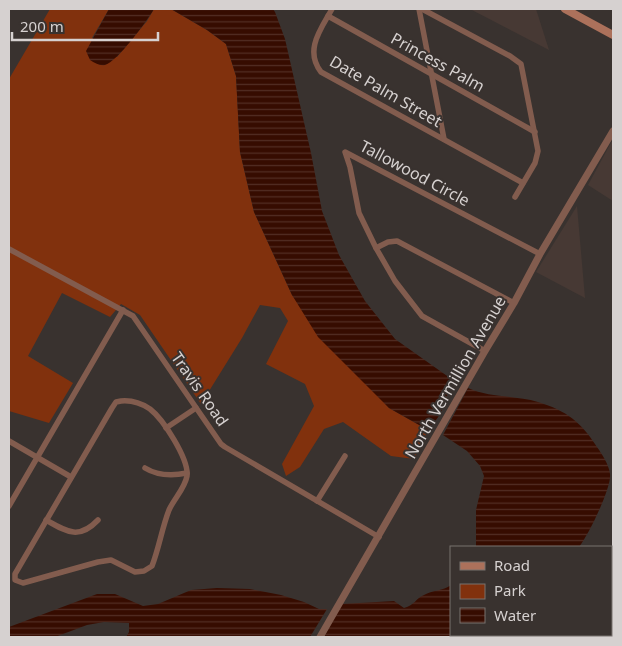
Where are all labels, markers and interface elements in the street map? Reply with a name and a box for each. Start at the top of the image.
scale bar [12,10,159,42]
text: 200 m [20,16,64,36]
street label: Princess Palm [387,27,489,97]
street label: Date Palm Street [326,50,446,132]
street label: Tallowood Circle [356,135,474,211]
street label: North Vermillion Avenue [399,292,511,462]
street label: Travis Road [166,348,234,430]
legend [450,546,612,636]
text: Road [494,555,530,575]
text: Park [494,580,526,600]
text: Water [494,605,536,625]

